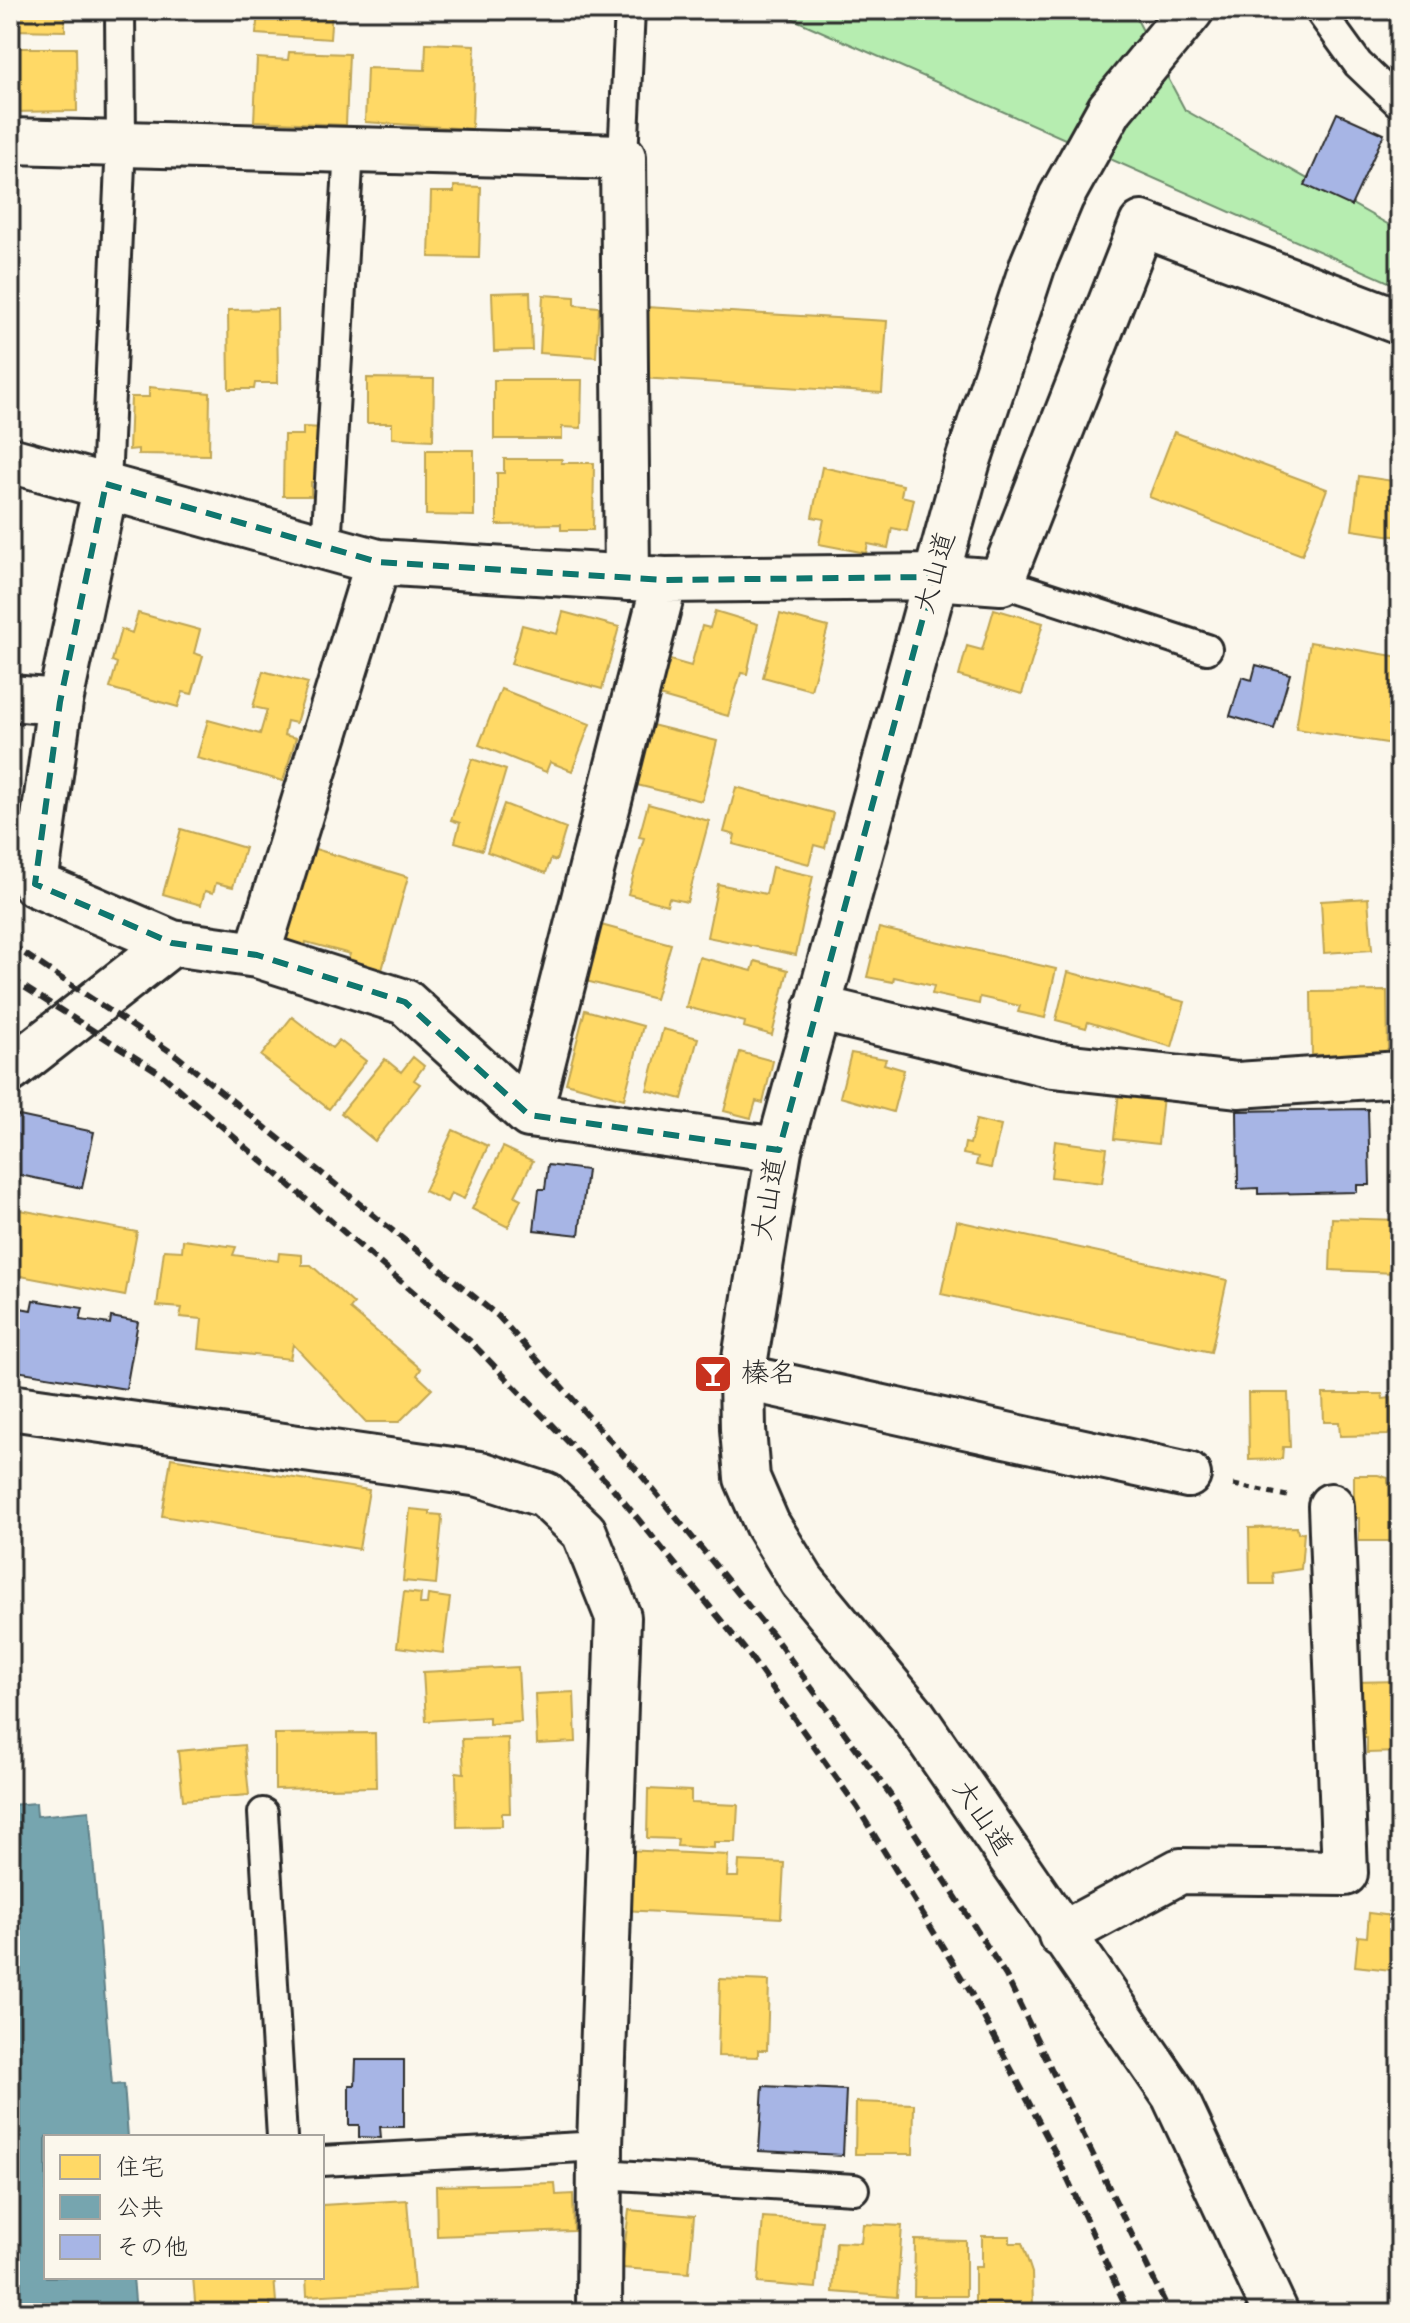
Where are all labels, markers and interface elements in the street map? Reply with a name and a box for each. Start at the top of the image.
street label: 大山道 [907,528,965,618]
street label: 大山道 [744,1154,796,1244]
bar icon: 榛名 [692,1353,734,1395]
place label: 榛名 [741,1356,797,1393]
street label: 大山道 [943,1773,1021,1863]
legend [44,2135,324,2279]
text: 住宅 [116,2153,164,2184]
text: 公共 [116,2193,164,2224]
text: その他 [116,2233,188,2264]

